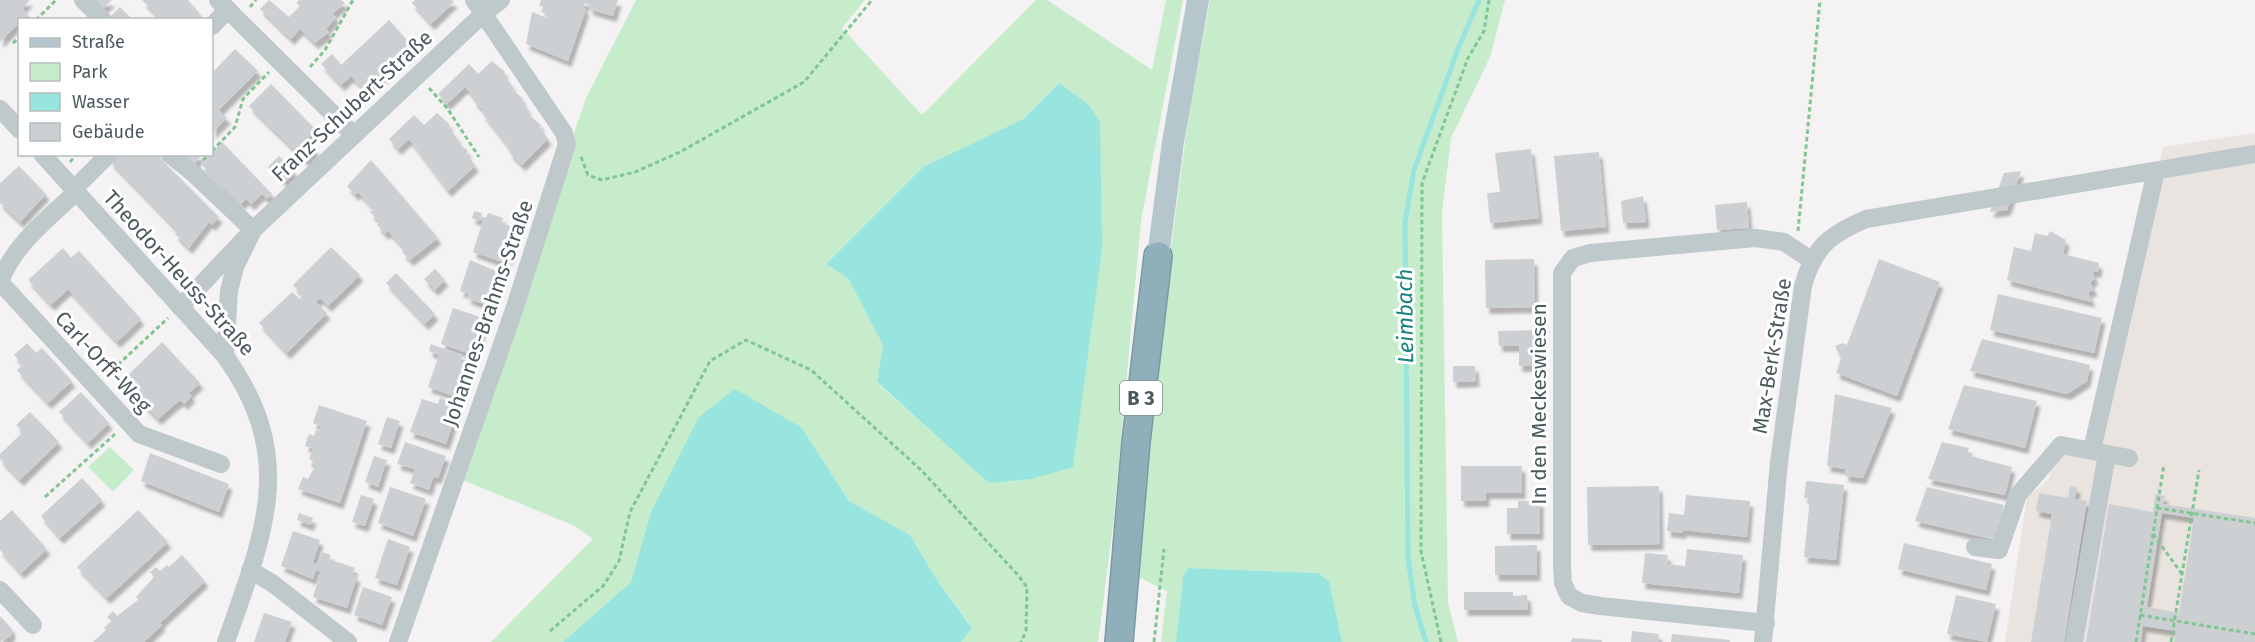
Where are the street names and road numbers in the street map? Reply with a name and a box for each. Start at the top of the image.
street label: Franz-Schubert-Straße [266,25,438,187]
street label: Theodor-Heuss-Straße [98,185,260,361]
street label: Johannes-Brahms-Straße [437,197,539,429]
street label: Max-Berk-Straße [1747,276,1797,436]
street label: In den Meckeswiesen [1526,303,1552,505]
street label: Carl-Orff-Weg [49,306,157,418]
road number: B 3 [1120,381,1162,415]

